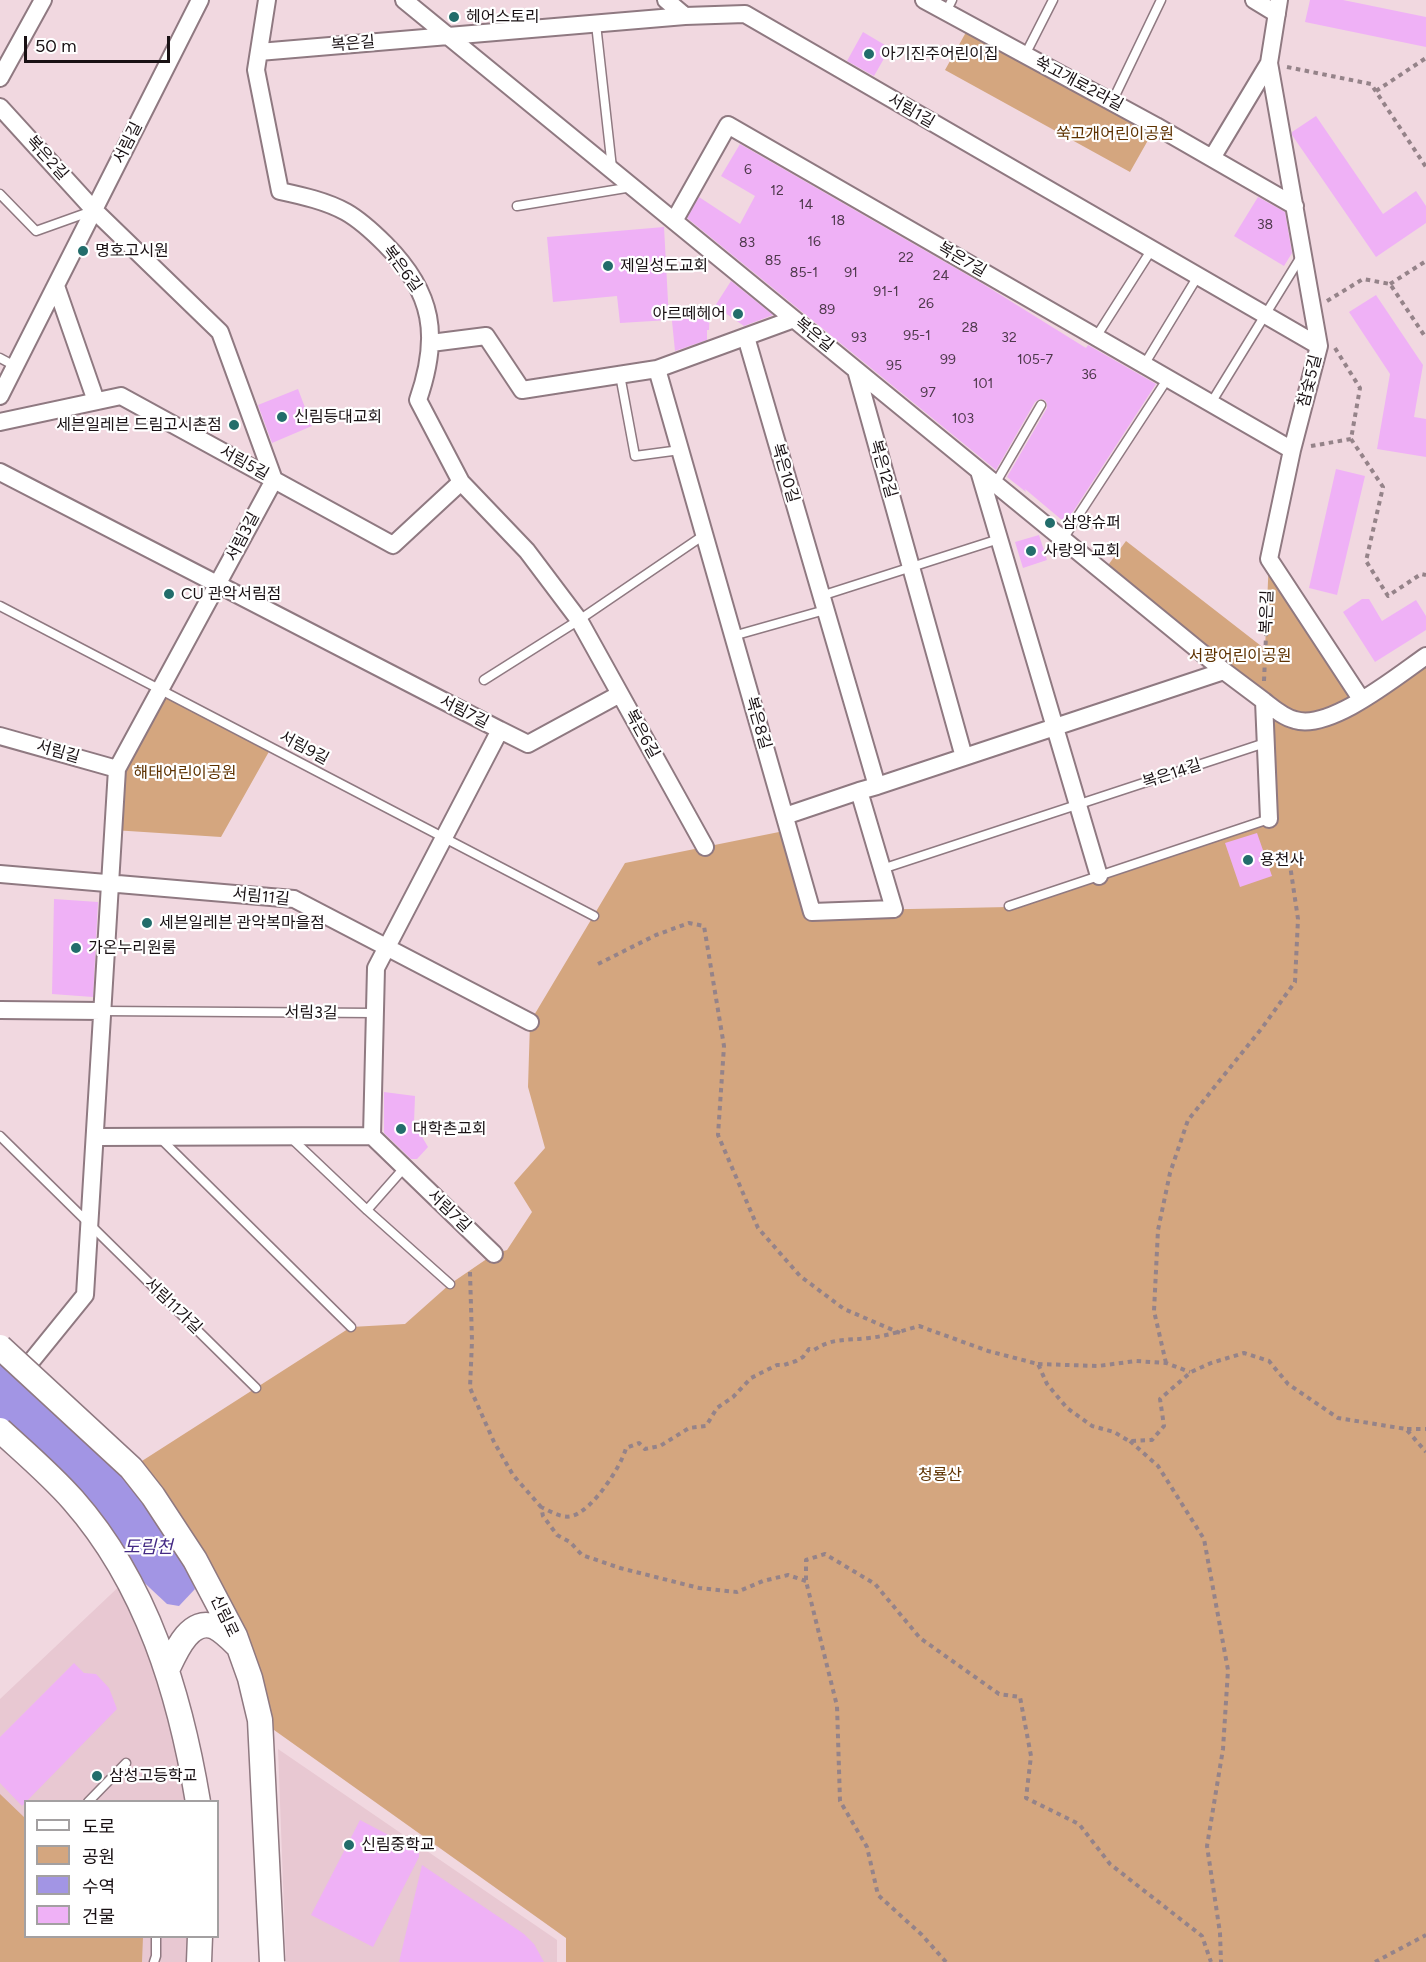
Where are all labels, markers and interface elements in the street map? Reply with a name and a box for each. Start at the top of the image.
place label: 헤어스토리 [466,7,540,27]
marker: 헤어스토리 [447,10,461,24]
scale bar [27,24,172,62]
street label: 복은길 [330,33,376,55]
text: 50 m [35,35,77,57]
place label: 아기진주어린이집 [881,44,999,64]
marker: 아기진주어린이집 [862,47,876,61]
street label: 쑥고개로2라길 [1032,53,1126,115]
street label: 서림1길 [884,90,938,132]
street label: 서림길 [109,119,147,167]
park label: 쑥고개어린이공원 [1056,124,1174,144]
street label: 복은2길 [22,132,72,184]
house number: 6 [744,162,752,178]
house number: 12 [770,183,784,199]
house number: 14 [799,197,813,213]
house number: 18 [831,213,845,229]
house number: 38 [1257,217,1273,233]
house number: 16 [807,234,821,250]
house number: 83 [739,235,755,251]
street label: 복은7길 [934,238,990,282]
place label: 명호고시원 [95,241,169,261]
street label: 복은6길 [379,242,425,296]
marker: 명호고시원 [76,244,90,258]
house number: 22 [898,250,914,266]
house number: 85 [765,253,781,269]
place label: 제일성도교회 [620,256,708,276]
marker: 제일성도교회 [601,259,615,273]
house number: 85-1 [790,265,818,281]
house number: 91 [844,265,858,281]
house number: 24 [933,268,949,284]
house number: 91-1 [873,284,899,300]
house number: 26 [918,296,934,312]
house number: 89 [819,302,835,318]
place label: 아르떼헤어 [652,304,726,324]
marker: 아르떼헤어 [731,307,745,321]
street label: 복은길 [791,314,837,356]
house number: 28 [962,320,978,336]
house number: 95-1 [903,328,931,344]
house number: 93 [851,330,867,346]
house number: 32 [1001,330,1017,346]
house number: 99 [940,352,956,368]
house number: 105-7 [1017,352,1053,368]
street label: 참숯5길 [1294,353,1326,409]
house number: 95 [886,358,902,374]
house number: 36 [1081,367,1097,383]
house number: 101 [973,376,993,392]
house number: 97 [920,385,936,401]
place label: 신림등대교회 [294,407,382,427]
marker: 신림등대교회 [275,410,289,424]
house number: 103 [952,411,974,427]
place label: 세븐일레븐 드림고시촌점 [56,415,222,435]
marker: 세븐일레븐 드림고시촌점 [227,418,241,432]
street label: 복은12길 [866,438,900,500]
street label: 복은10길 [767,441,803,505]
street label: 서림5길 [216,442,272,484]
street label: 서림3길 [222,509,264,565]
place label: 삼양슈퍼 [1062,513,1121,533]
marker: 삼양슈퍼 [1043,516,1057,530]
place label: 사랑의 교회 [1043,541,1121,561]
marker: 사랑의 교회 [1024,544,1038,558]
place label: CU 관악서림점 [181,584,281,604]
marker: CU 관악서림점 [162,587,176,601]
street label: 복은길 [1257,590,1277,634]
park label: 서광어린이공원 [1188,646,1292,666]
street label: 서림7길 [436,691,492,733]
street label: 복은8길 [741,694,775,752]
street label: 복은6길 [621,706,663,762]
street label: 서림9길 [276,727,332,769]
street label: 서림길 [34,737,82,767]
street label: 복은14길 [1140,755,1204,793]
park label: 해태어린이공원 [133,763,237,783]
place label: 용천사 [1260,850,1304,870]
marker: 용천사 [1241,853,1255,867]
street label: 서림11길 [231,884,291,910]
place label: 세븐일레븐 관악복마을점 [159,913,325,933]
marker: 세븐일레븐 관악복마을점 [140,916,154,930]
place label: 가온누리원룸 [88,938,176,958]
marker: 가온누리원룸 [69,941,83,955]
street label: 서림3길 [284,1003,338,1023]
place label: 대학촌교회 [413,1119,487,1139]
marker: 대학촌교회 [394,1122,408,1136]
street label: 서림7길 [423,1186,475,1236]
street label: 서림11가길 [140,1274,206,1338]
park label: 청룡산 [918,1465,962,1485]
water label: 도림천 [123,1537,173,1559]
street label: 신림로 [206,1592,242,1640]
place label: 삼성고등학교 [109,1766,197,1786]
marker: 삼성고등학교 [90,1769,104,1783]
legend [24,1800,219,1938]
text: 도로 [82,1816,115,1838]
place label: 신림중학교 [361,1835,435,1855]
marker: 신림중학교 [342,1838,356,1852]
text: 공원 [82,1846,115,1868]
text: 수역 [82,1876,115,1898]
text: 건물 [82,1906,115,1928]

